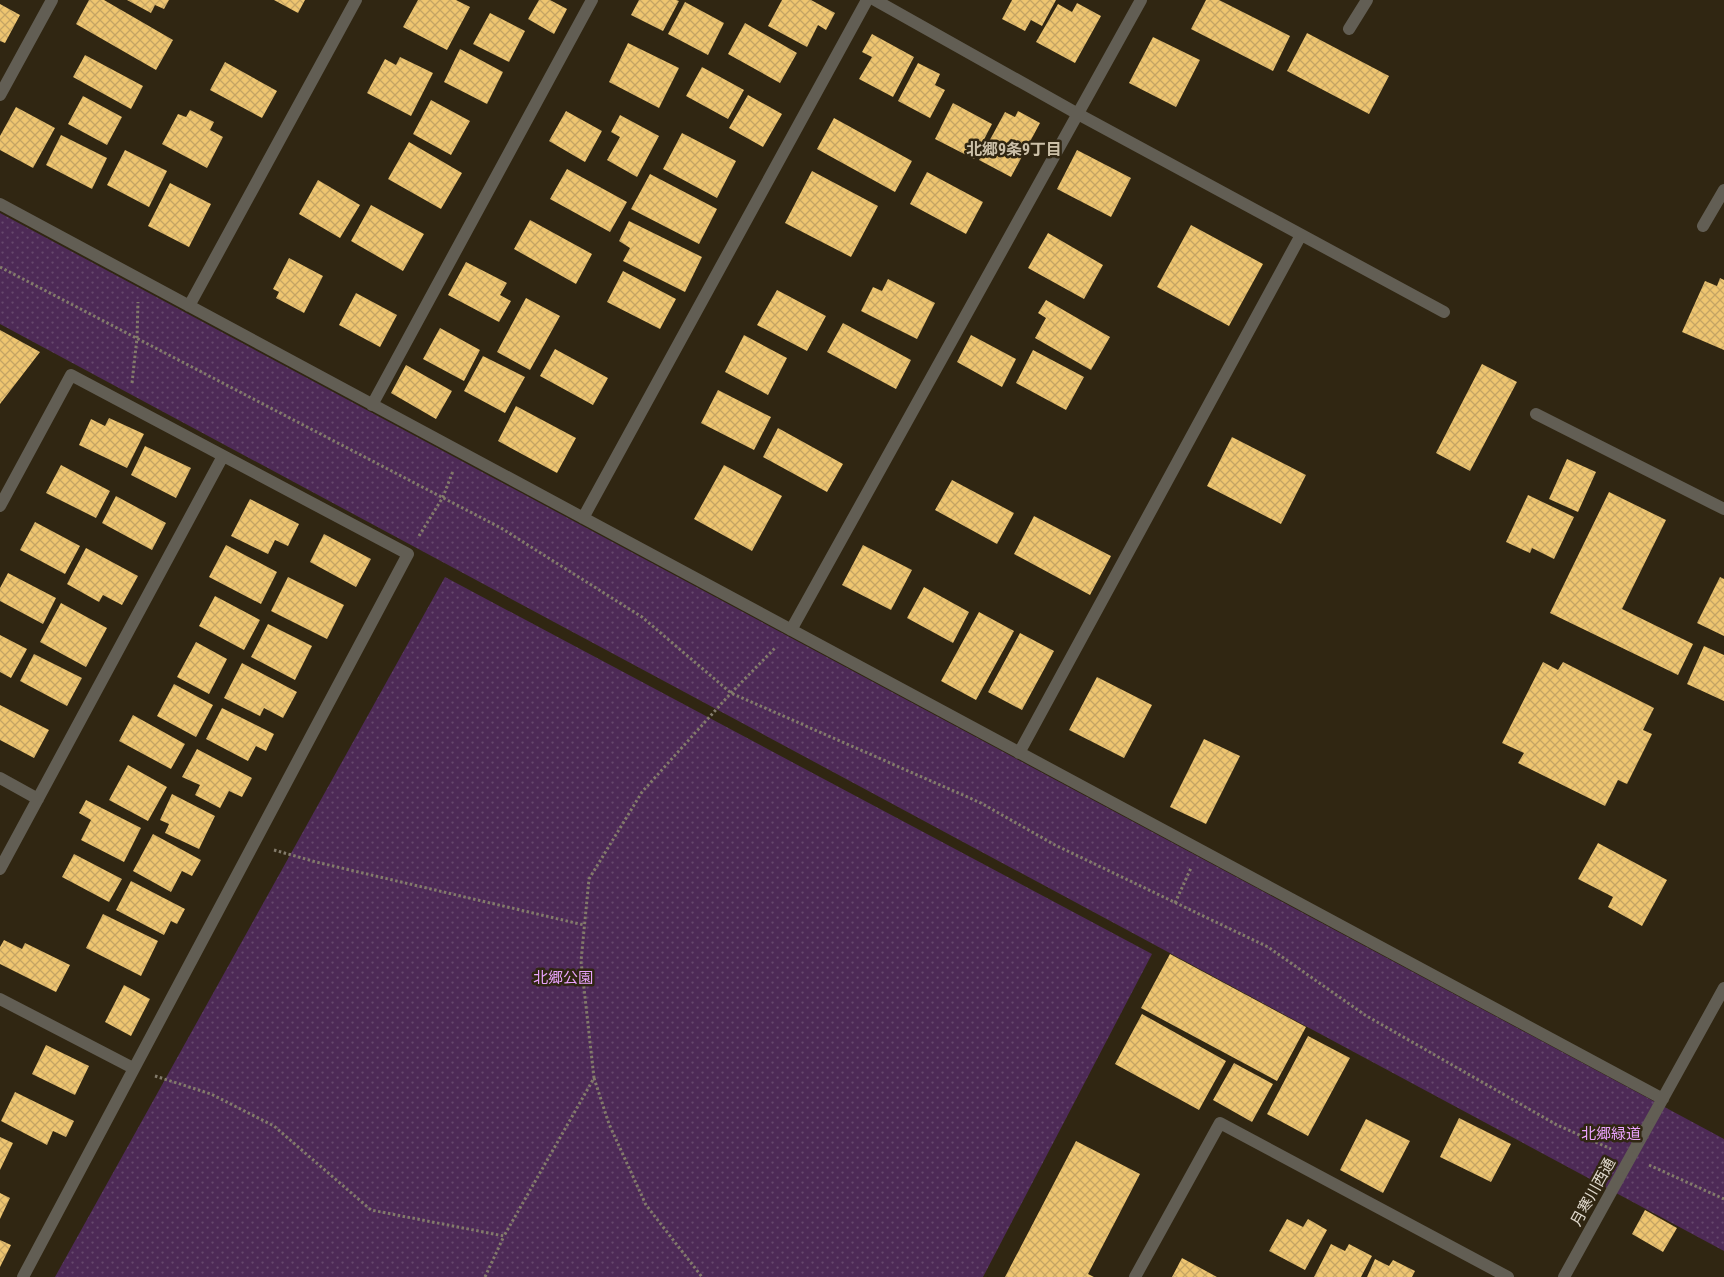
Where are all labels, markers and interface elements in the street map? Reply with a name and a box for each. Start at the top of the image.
district label: 北郷9条9丁目 [966,140,1062,159]
park label: 北郷公園 [533,969,593,987]
park label: 北郷緑道 [1581,1125,1641,1143]
street label: 月寒川西通 [1567,1155,1619,1229]

